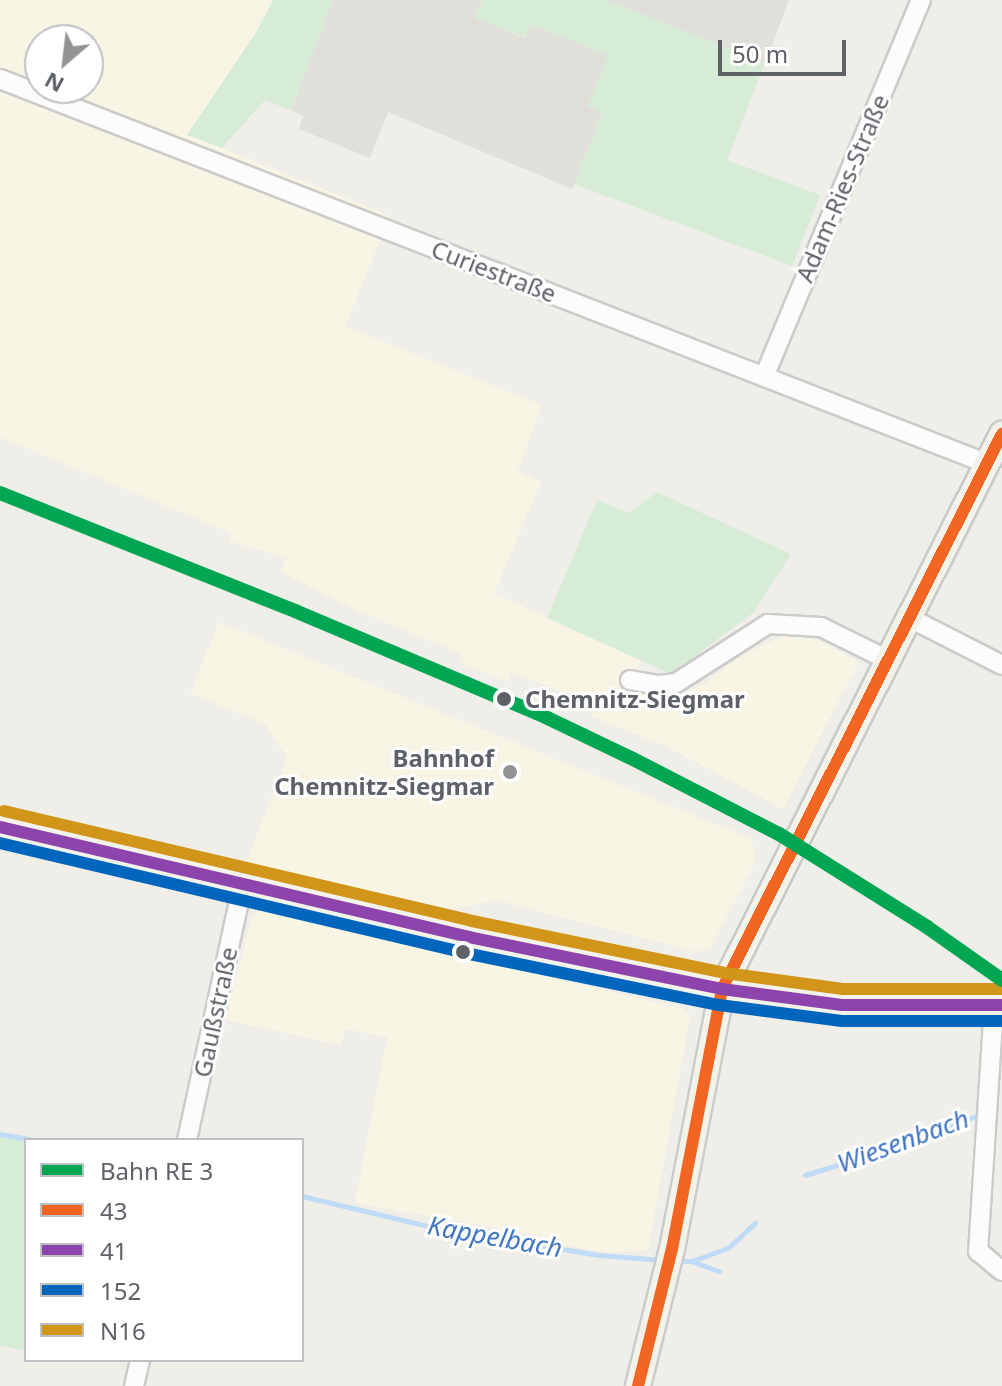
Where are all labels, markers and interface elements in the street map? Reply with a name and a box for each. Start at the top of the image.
north arrow [24,24,104,104]
scale bar [722,24,850,74]
text: 50 m [732,37,788,70]
text: N [39,66,69,101]
street label: Adam-Ries-Straße [789,90,895,286]
street label: Curiestraße [428,234,560,308]
marker: Chemnitz-Siegmar [490,685,518,713]
place label: Chemnitz-Siegmar [525,685,745,713]
place label: Bahnhof Chemnitz-Siegmar [274,744,494,800]
marker: Bahnhof Chemnitz-Siegmar [501,763,519,781]
street label: Gaußstraße [187,944,243,1080]
unlabelled marker [455,944,471,960]
water label: Wiesenbach [833,1103,973,1179]
legend [24,1138,304,1362]
text: Bahn RE 3 [100,1154,213,1187]
text: 43 [100,1194,127,1227]
water label: Kappelbach [425,1210,565,1264]
text: 41 [100,1234,127,1267]
text: 152 [100,1274,141,1307]
text: N16 [100,1314,146,1347]

